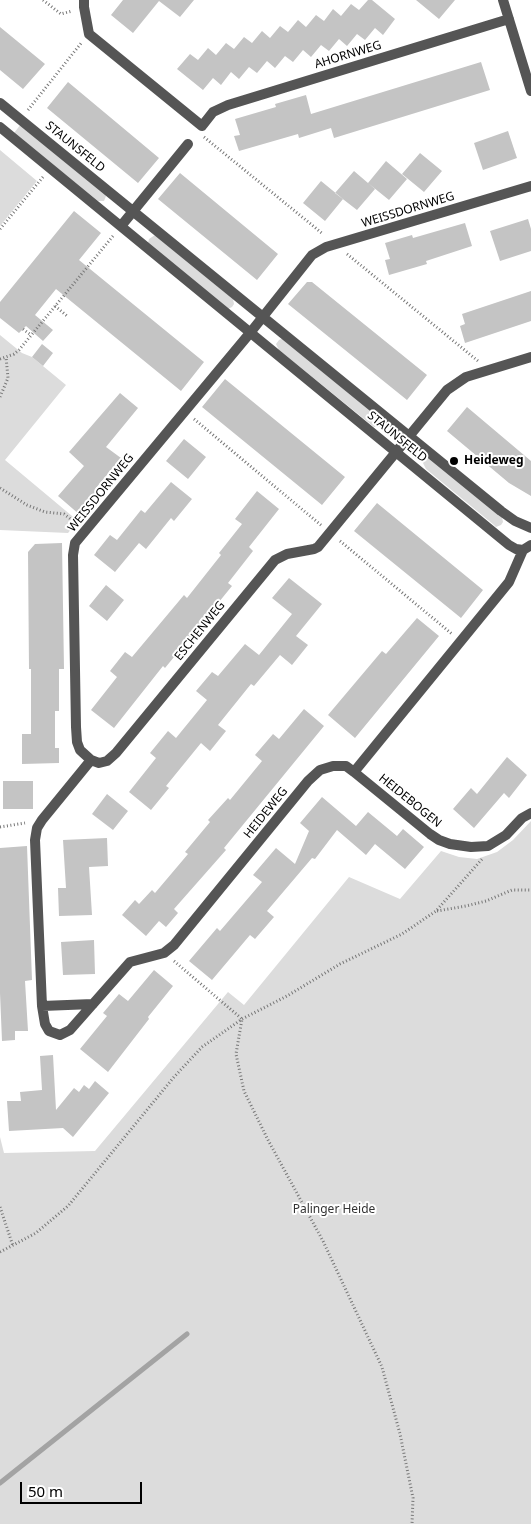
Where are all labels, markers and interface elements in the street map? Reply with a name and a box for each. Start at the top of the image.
street label: AHORNWEG [313,38,383,72]
street label: STAUNSFELD [42,119,108,175]
street label: WEISSDORNWEG [360,189,456,231]
street label: STAUNSFELD [364,409,430,465]
street label: WEISSDORNWEG [65,451,137,535]
place label: Heideweg [464,454,523,468]
marker: Heideweg [448,455,460,467]
street label: ESCHENWEG [172,598,228,664]
street label: HEIDEBOGEN [376,771,444,831]
street label: HEIDEWEG [241,785,291,841]
park label: Palinger Heide [293,1203,375,1217]
scale bar [22,1472,145,1504]
text: 50 m [28,1481,63,1501]

